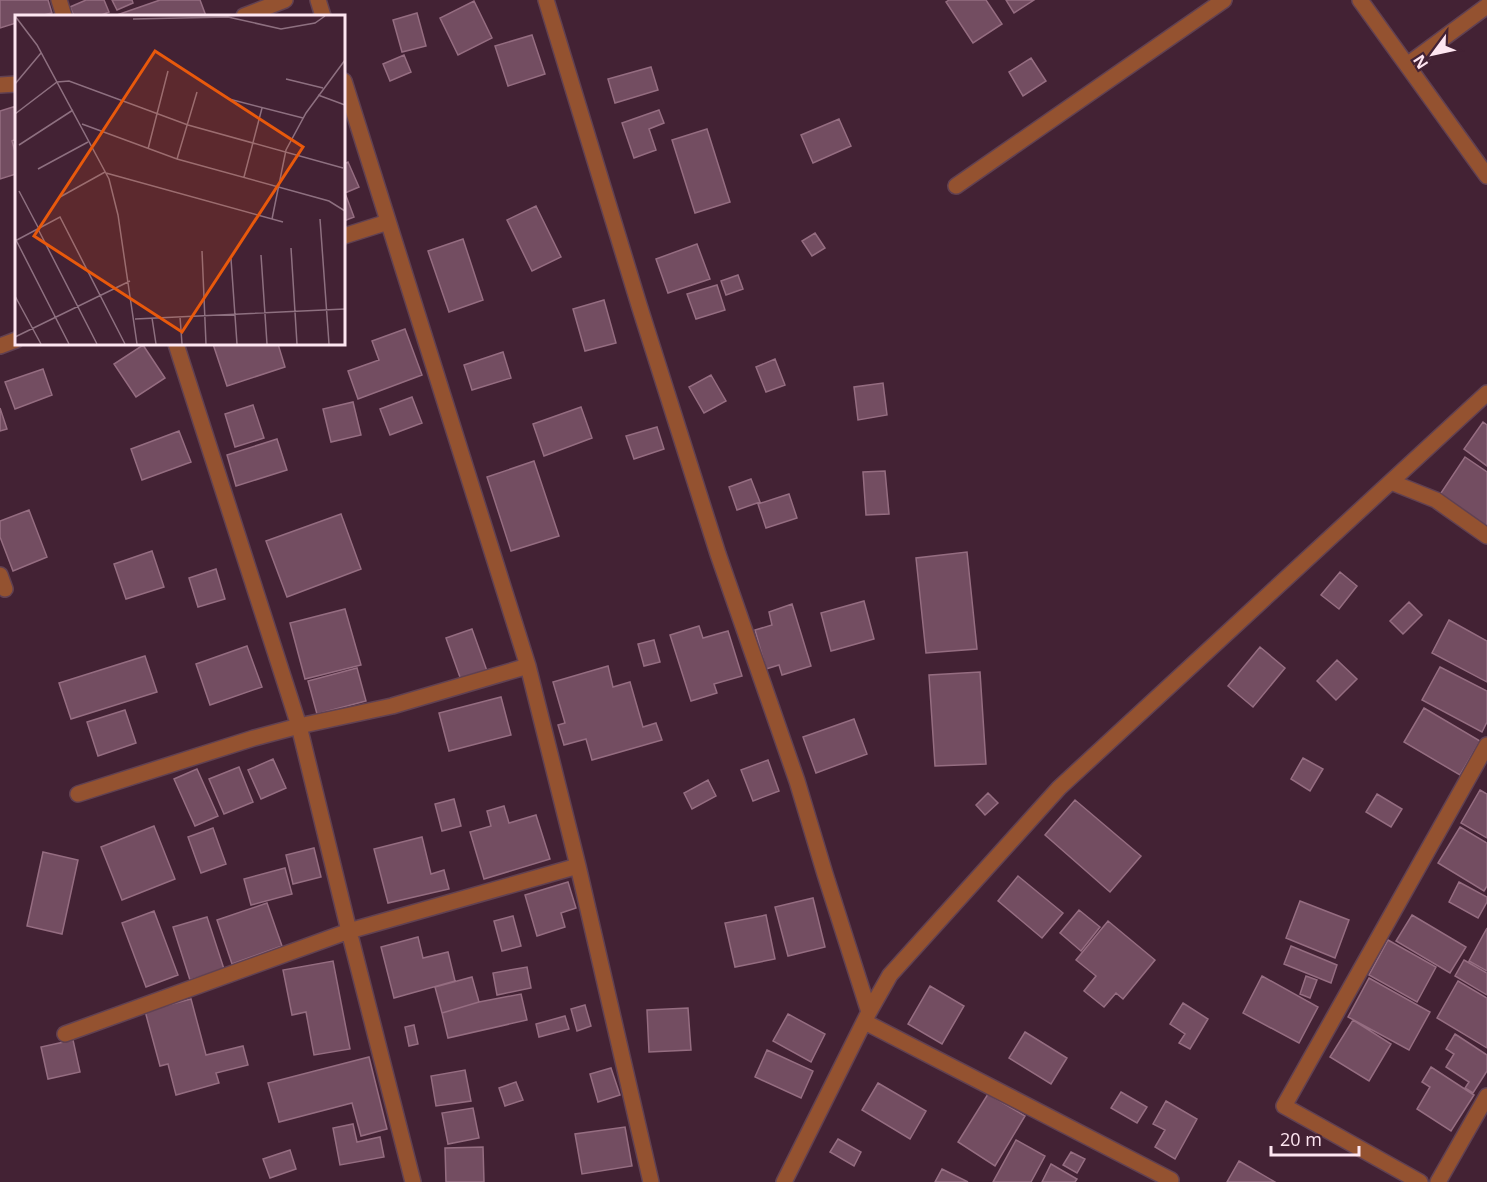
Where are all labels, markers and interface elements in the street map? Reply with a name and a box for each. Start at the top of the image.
inset map [15,15,345,345]
north arrow [1403,24,1463,84]
text: N [1408,51,1433,74]
scale bar [1271,1119,1360,1157]
text: 20 m [1280,1127,1322,1151]

